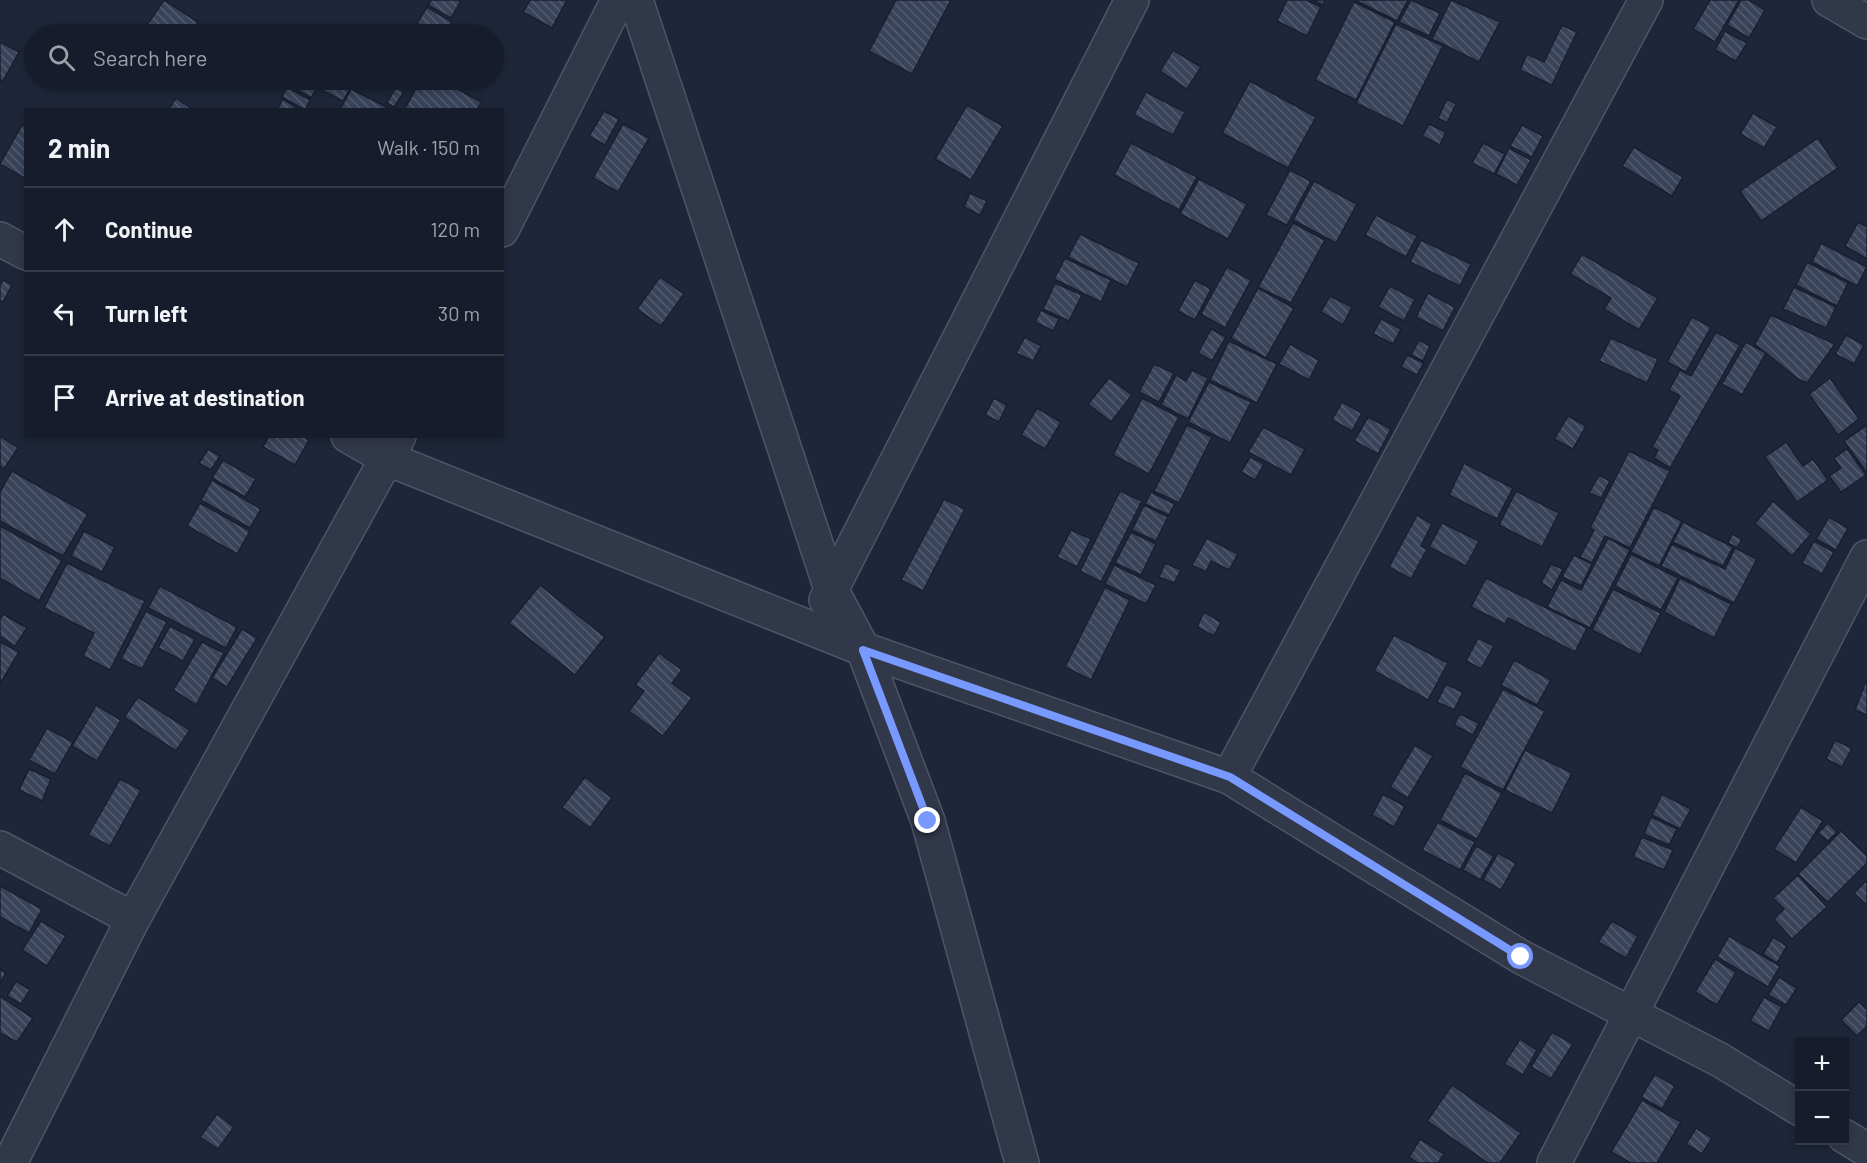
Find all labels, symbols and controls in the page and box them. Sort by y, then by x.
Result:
search box [24,24,504,90]
icon: search [45,41,78,74]
text: Search here [93,44,207,70]
text: 2 min [48,132,110,163]
text: Walk · 150 m [377,135,480,159]
icon: ahead [48,213,81,246]
text: Continue [105,216,193,242]
text: 120 m [430,217,480,241]
icon: left [48,297,81,330]
text: Turn left [105,300,188,326]
text: 30 m [438,301,480,325]
icon: arrive [48,381,81,414]
text: Arrive at destination [105,384,304,410]
route end [914,807,940,833]
route start [1507,943,1533,969]
map controls [1795,1037,1849,1145]
button: + [1795,1037,1849,1091]
button: − [1795,1091,1849,1145]

